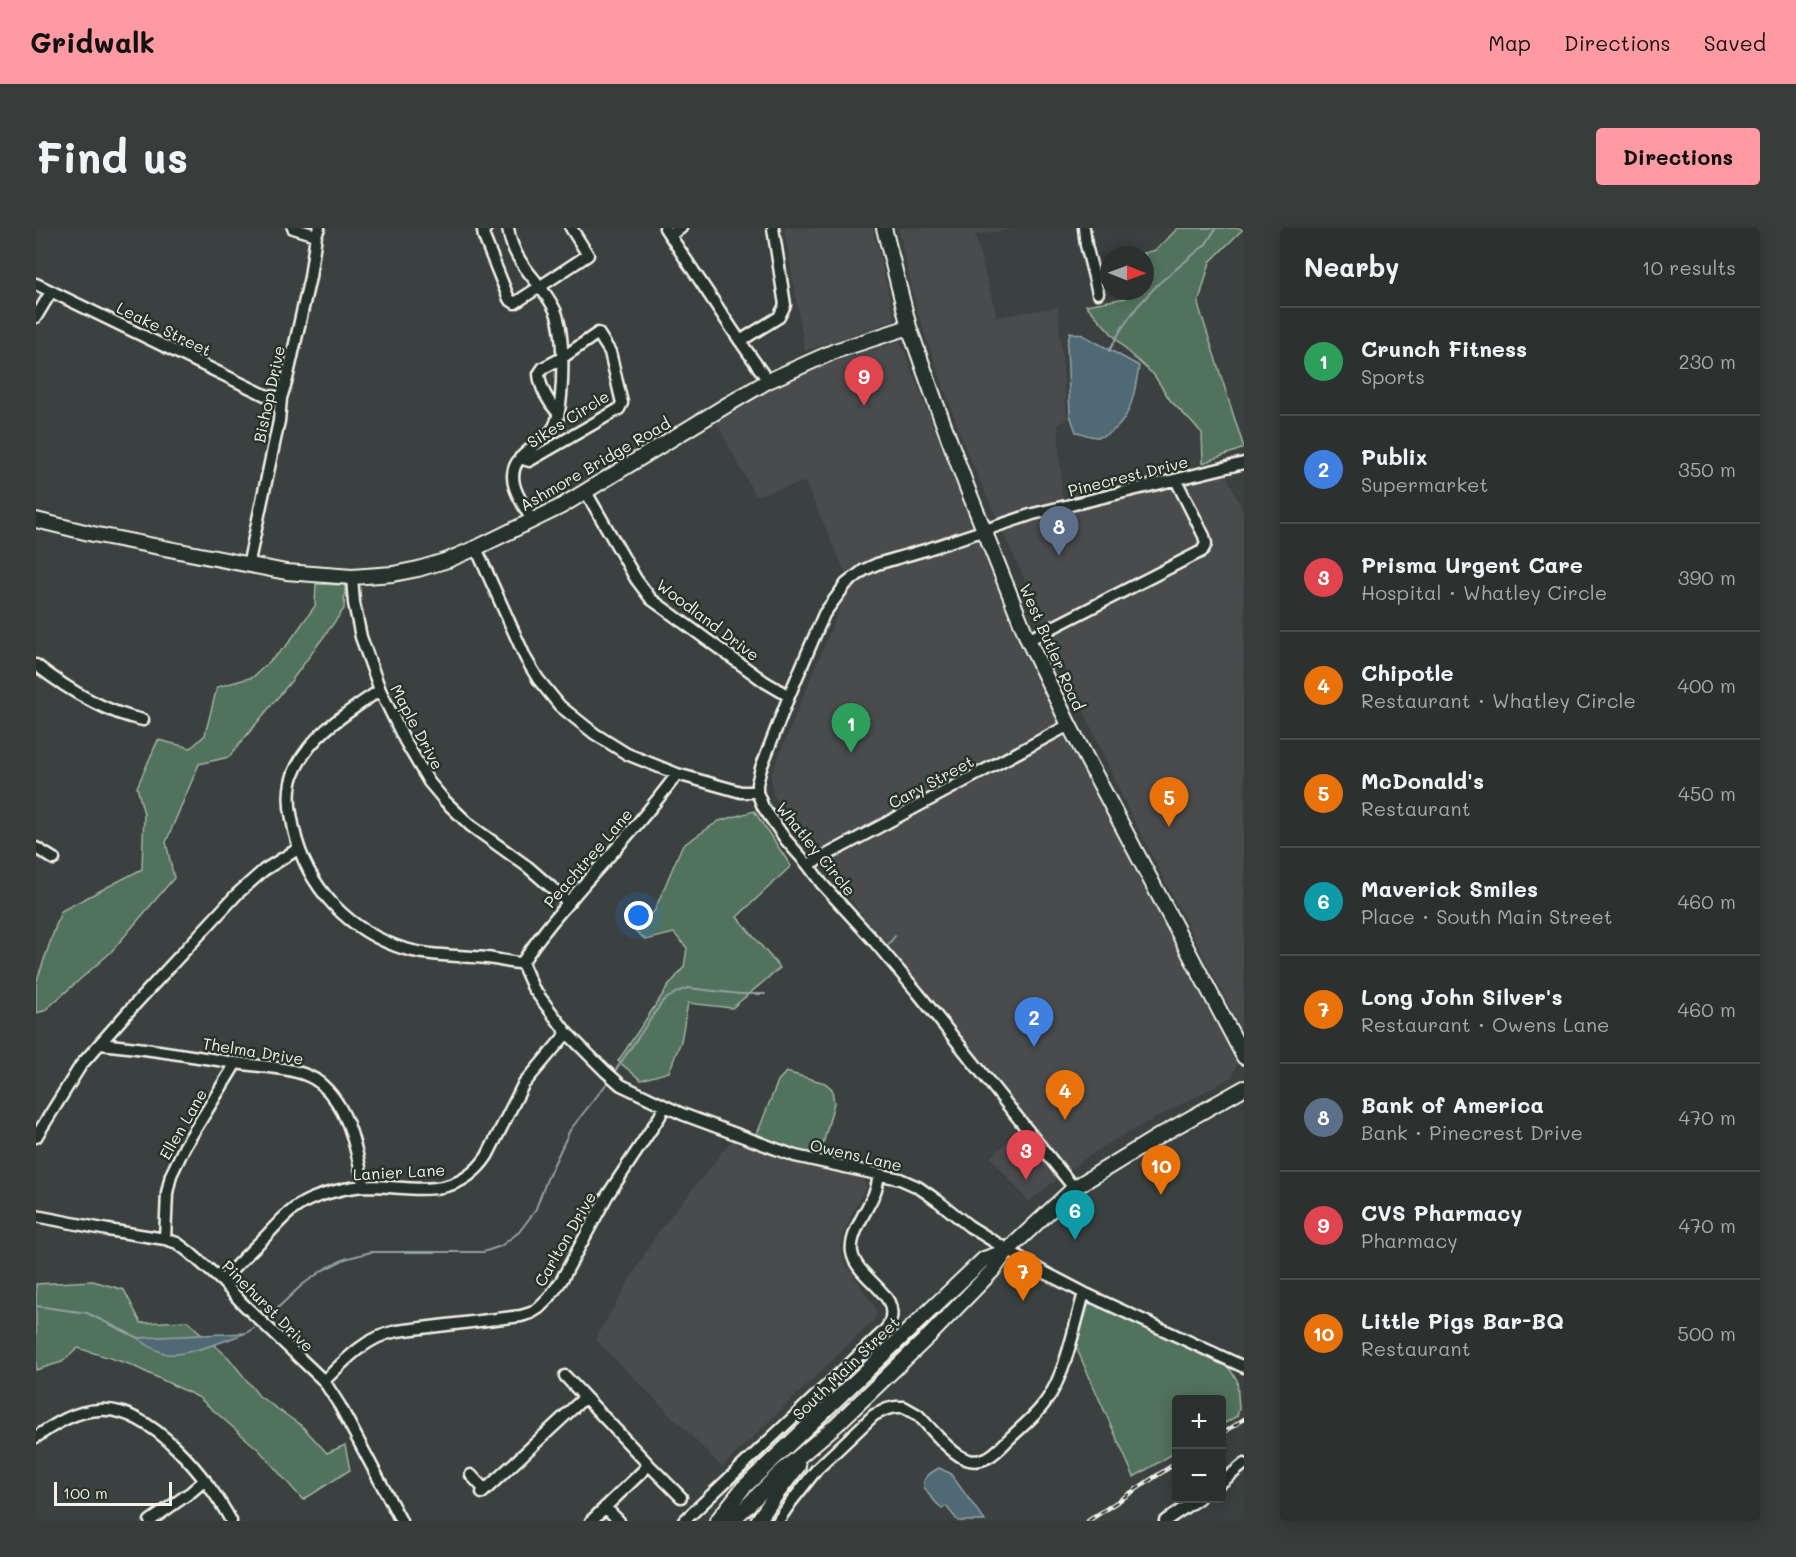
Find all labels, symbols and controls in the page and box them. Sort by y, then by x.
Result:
text: Gridwalk [30,24,155,60]
text: Map [1488,29,1531,56]
text: Directions [1564,29,1671,56]
text: Saved [1704,29,1766,56]
button: Directions [1596,128,1760,185]
text: Find us [36,129,188,184]
north arrow [1100,246,1154,300]
text: Nearby [1304,250,1399,284]
text: 10 results [1642,254,1736,280]
street label: Leake Street [113,297,215,361]
text: Crunch Fitness [1361,334,1527,363]
street label: Bishop Drive [248,344,289,444]
text: 1 [1319,348,1328,374]
text: 230 m [1678,348,1736,374]
pin: 9 [844,356,884,406]
text: Sports [1361,363,1425,389]
street label: Sikes Circle [523,385,613,452]
street label: Ashmore Bridge Road [516,412,674,515]
text: Publix [1361,442,1428,471]
street label: Pinecrest Drive [1066,450,1190,501]
text: 2 [1318,456,1329,482]
text: 350 m [1678,456,1736,482]
text: Supermarket [1361,471,1488,497]
pin: 8 [1040,506,1078,556]
text: Prisma Urgent Care [1361,550,1583,579]
text: 3 [1318,564,1330,590]
text: 390 m [1678,564,1736,590]
street label: Woodland Drive [653,574,764,665]
text: Hospital · Whatley Circle [1361,579,1607,605]
street label: West Butler Road [1015,580,1090,713]
text: Chipotle [1361,658,1454,687]
text: 4 [1317,672,1330,698]
text: 400 m [1677,672,1736,698]
street label: Maple Drive [386,680,449,773]
text: Restaurant · Whatley Circle [1361,687,1636,713]
pin: 1 [832,704,870,753]
street label: Cary Street [884,750,977,813]
text: McDonald's [1361,766,1484,795]
pin: 5 [1150,778,1188,827]
text: 5 [1318,780,1329,806]
text: 450 m [1678,780,1736,806]
text: Restaurant [1361,795,1471,821]
street label: Whatley Circle [772,797,861,900]
street label: Peachtree Lane [539,804,637,912]
text: Maverick Smiles [1361,874,1538,903]
text: 6 [1317,888,1330,914]
text: 460 m [1678,888,1736,914]
your location [624,901,653,930]
text: Place · South Main Street [1361,903,1613,929]
text: Long John Silver's [1361,982,1563,1011]
text: 7 [1318,996,1329,1022]
text: 460 m [1678,996,1736,1022]
pin: 2 [1014,998,1054,1047]
text: Restaurant · Owens Lane [1361,1011,1609,1037]
street label: Thelma Drive [201,1032,305,1069]
pin: 4 [1046,1070,1084,1120]
street label: Ellen Lane [154,1085,211,1163]
text: Bank of America [1361,1090,1544,1119]
text: 8 [1317,1104,1330,1130]
text: 470 m [1678,1104,1736,1130]
text: Bank · Pinecrest Drive [1361,1119,1583,1145]
pin: 3 [1006,1130,1046,1180]
street label: Owens Lane [808,1134,904,1175]
pin: 10 [1142,1146,1180,1195]
street label: Lanier Lane [352,1159,446,1184]
street label: Carlton Drive [529,1187,600,1290]
pin: 6 [1056,1190,1094,1240]
text: CVS Pharmacy [1361,1198,1522,1227]
text: 9 [1317,1212,1330,1238]
text: 470 m [1678,1212,1736,1238]
text: Pharmacy [1361,1227,1458,1253]
pin: 7 [1004,1252,1042,1301]
street label: Pinehurst Drive [218,1255,319,1356]
text: Little Pigs Bar-BQ [1361,1306,1564,1335]
street label: South Main Street [788,1311,904,1424]
text: 10 [1313,1320,1334,1346]
text: 500 m [1677,1320,1736,1346]
text: Restaurant [1361,1335,1471,1361]
map controls [1172,1395,1226,1503]
button: + [1172,1395,1226,1449]
button: − [1172,1449,1226,1503]
scale bar [54,1479,172,1506]
text: 100 m [63,1482,108,1503]

